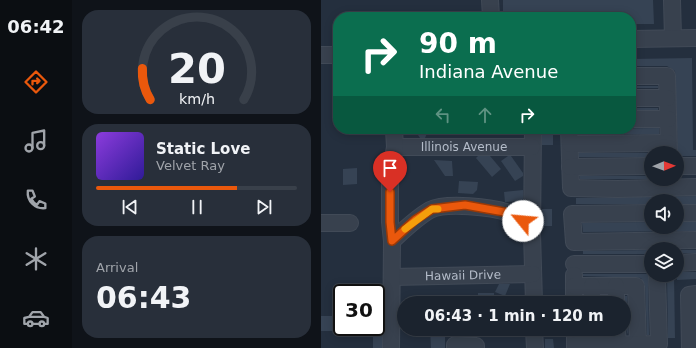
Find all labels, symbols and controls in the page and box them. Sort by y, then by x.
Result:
text: 06:42 [7,16,65,37]
text: 90 m [419,27,497,60]
icon: right [353,28,405,80]
text: 20 [168,44,225,93]
text: Indiana Avenue [419,61,558,82]
icon: directions [22,68,50,96]
text: km/h [178,91,215,107]
icon: left [432,104,454,126]
icon: ahead [474,104,496,126]
icon: right [516,104,538,126]
icon: music [22,127,50,155]
text: Static Love [156,140,250,158]
street label: Illinois Avenue [421,140,507,154]
north arrow [644,146,684,186]
map controls [644,146,684,282]
pin [373,151,407,192]
icon: arrive [379,157,401,179]
text: Velvet Ray [156,158,225,173]
icon: phone [22,186,50,214]
button: sound [644,194,684,234]
icon: previous [119,196,141,218]
icon: pause [186,196,208,218]
icon: next [253,196,275,218]
position arrow [502,200,544,242]
button: layers [644,242,684,282]
icon: climate [22,245,50,273]
text: Arrival [96,260,138,275]
street label: Hawaii Drive [425,268,501,283]
text: 06:43 [96,280,192,315]
speed limit sign: 30 [333,284,385,336]
icon: car [22,304,50,332]
text: 06:43 · 1 min · 120 m [424,307,604,325]

